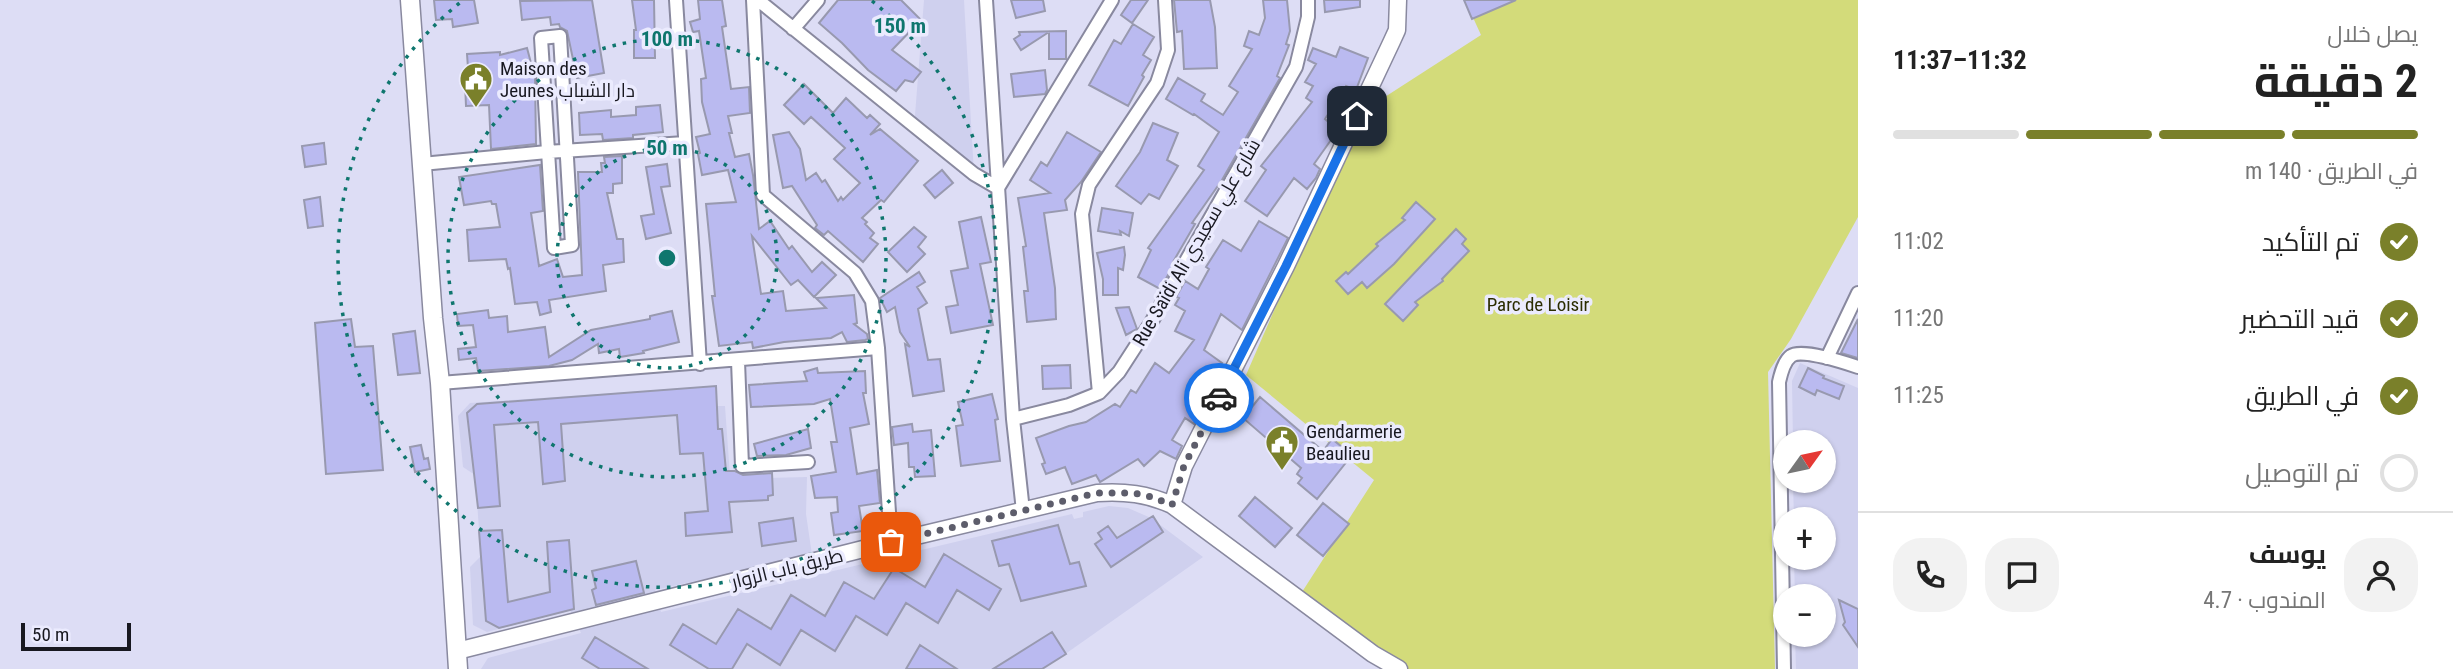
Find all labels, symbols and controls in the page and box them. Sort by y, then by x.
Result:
text: 150 m [874,14,926,38]
text: يصل خلال [2327,21,2418,48]
text: 100 m [641,27,693,51]
text: 11:32–11:37 [1893,45,2027,75]
text: 2 دقيقة [2254,54,2418,108]
place label: Maison des Jeunes دار الشباب [500,57,635,102]
public building icon: Maison des Jeunes دار الشباب [457,60,495,109]
pin [1327,86,1387,146]
icon: home [1338,97,1376,135]
street label: Rue Saïdi Ali شارع علي سعيدي [1128,135,1268,351]
text: 50 m [646,136,688,160]
text: في الطريق · 140 m [2245,158,2418,185]
icon: check [2380,223,2418,261]
text: تم التأكيد [2262,227,2359,257]
text: 11:02 [1893,228,1944,255]
centre of rings [655,246,679,270]
park label: Parc de Loisir [1487,293,1590,316]
icon: check [2380,300,2418,338]
text: قيد التحضير [2241,304,2359,334]
text: 11:20 [1893,305,1944,332]
courier [1184,363,1254,433]
icon: check [2380,377,2418,415]
icon: car [1200,379,1238,417]
text: في الطريق [2246,381,2359,411]
text: 11:25 [1893,382,1944,409]
place label: Gendarmerie Beaulieu [1306,420,1402,465]
public building icon: Gendarmerie Beaulieu [1263,423,1301,472]
north arrow [1773,430,1836,494]
map controls [1773,430,1836,647]
text: تم التوصيل [2245,458,2359,488]
button: + [1773,507,1836,570]
pin [861,512,921,572]
icon: bag [872,523,910,561]
button: phone [1893,538,1967,612]
button: chat [1985,538,2059,612]
button: person [2344,538,2418,612]
text: يوسف [2249,539,2326,569]
street label: طريق باب الزوار [728,543,846,595]
button: − [1773,584,1836,647]
text: المندوب · 4.7 [2203,587,2326,614]
scale bar [21,620,131,652]
text: 50 m [32,623,69,646]

